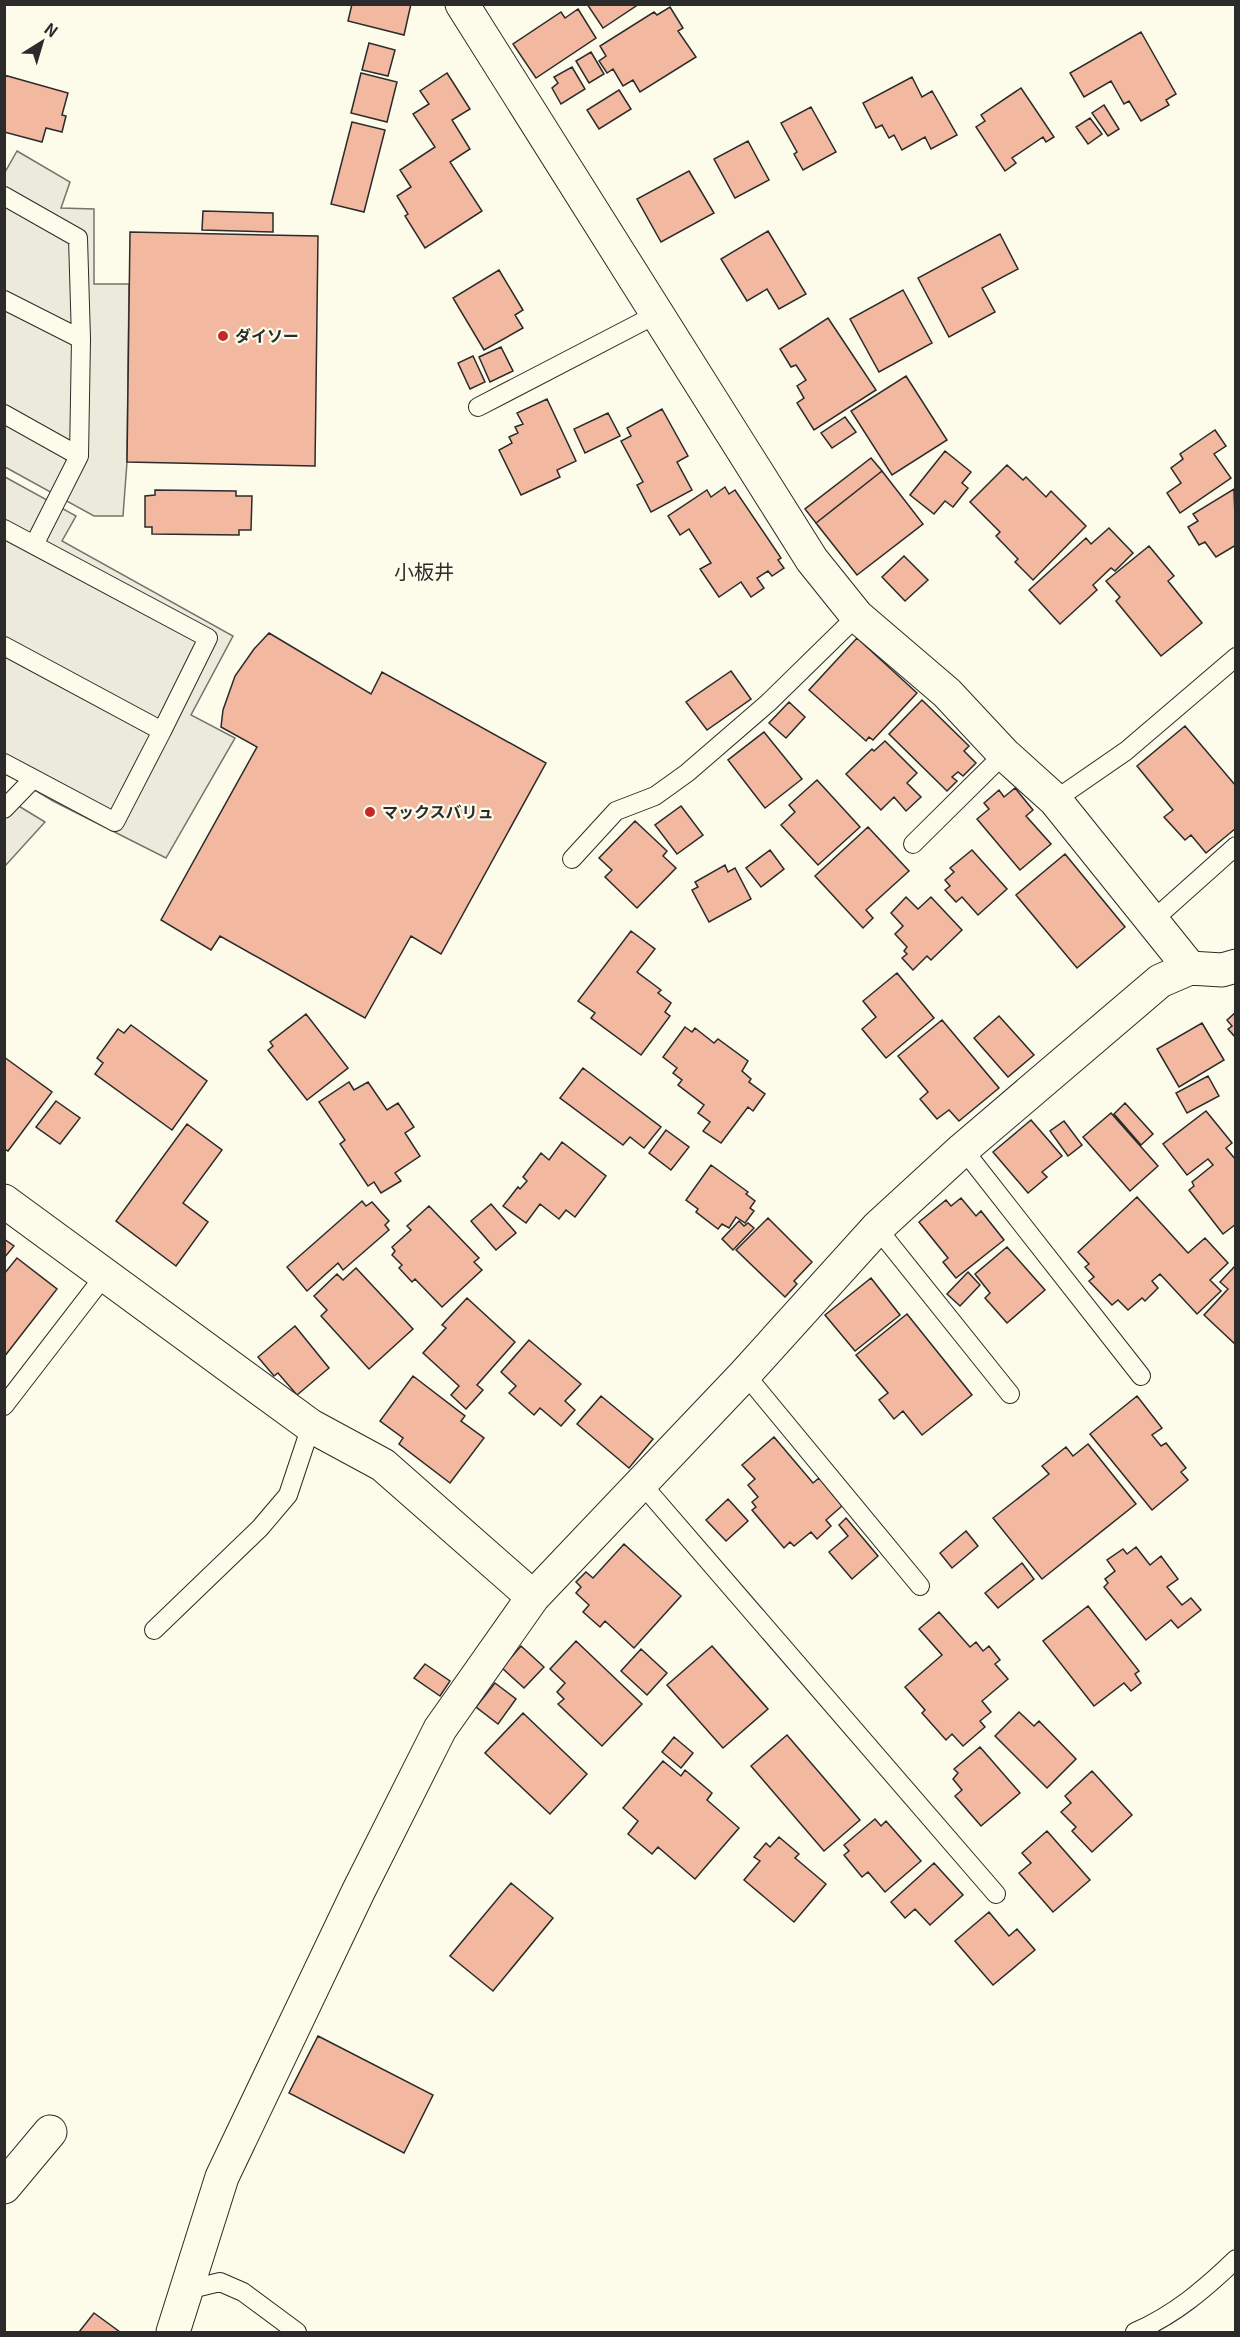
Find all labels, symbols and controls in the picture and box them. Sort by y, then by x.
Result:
north arrow [12,12,72,72]
text: N [40,16,64,42]
place label: ダイソー [235,323,299,347]
marker: ダイソー [216,329,230,343]
district label: 小板井 [394,556,454,585]
place label: マックスバリュ [382,799,494,823]
marker: マックスバリュ [363,805,377,819]

